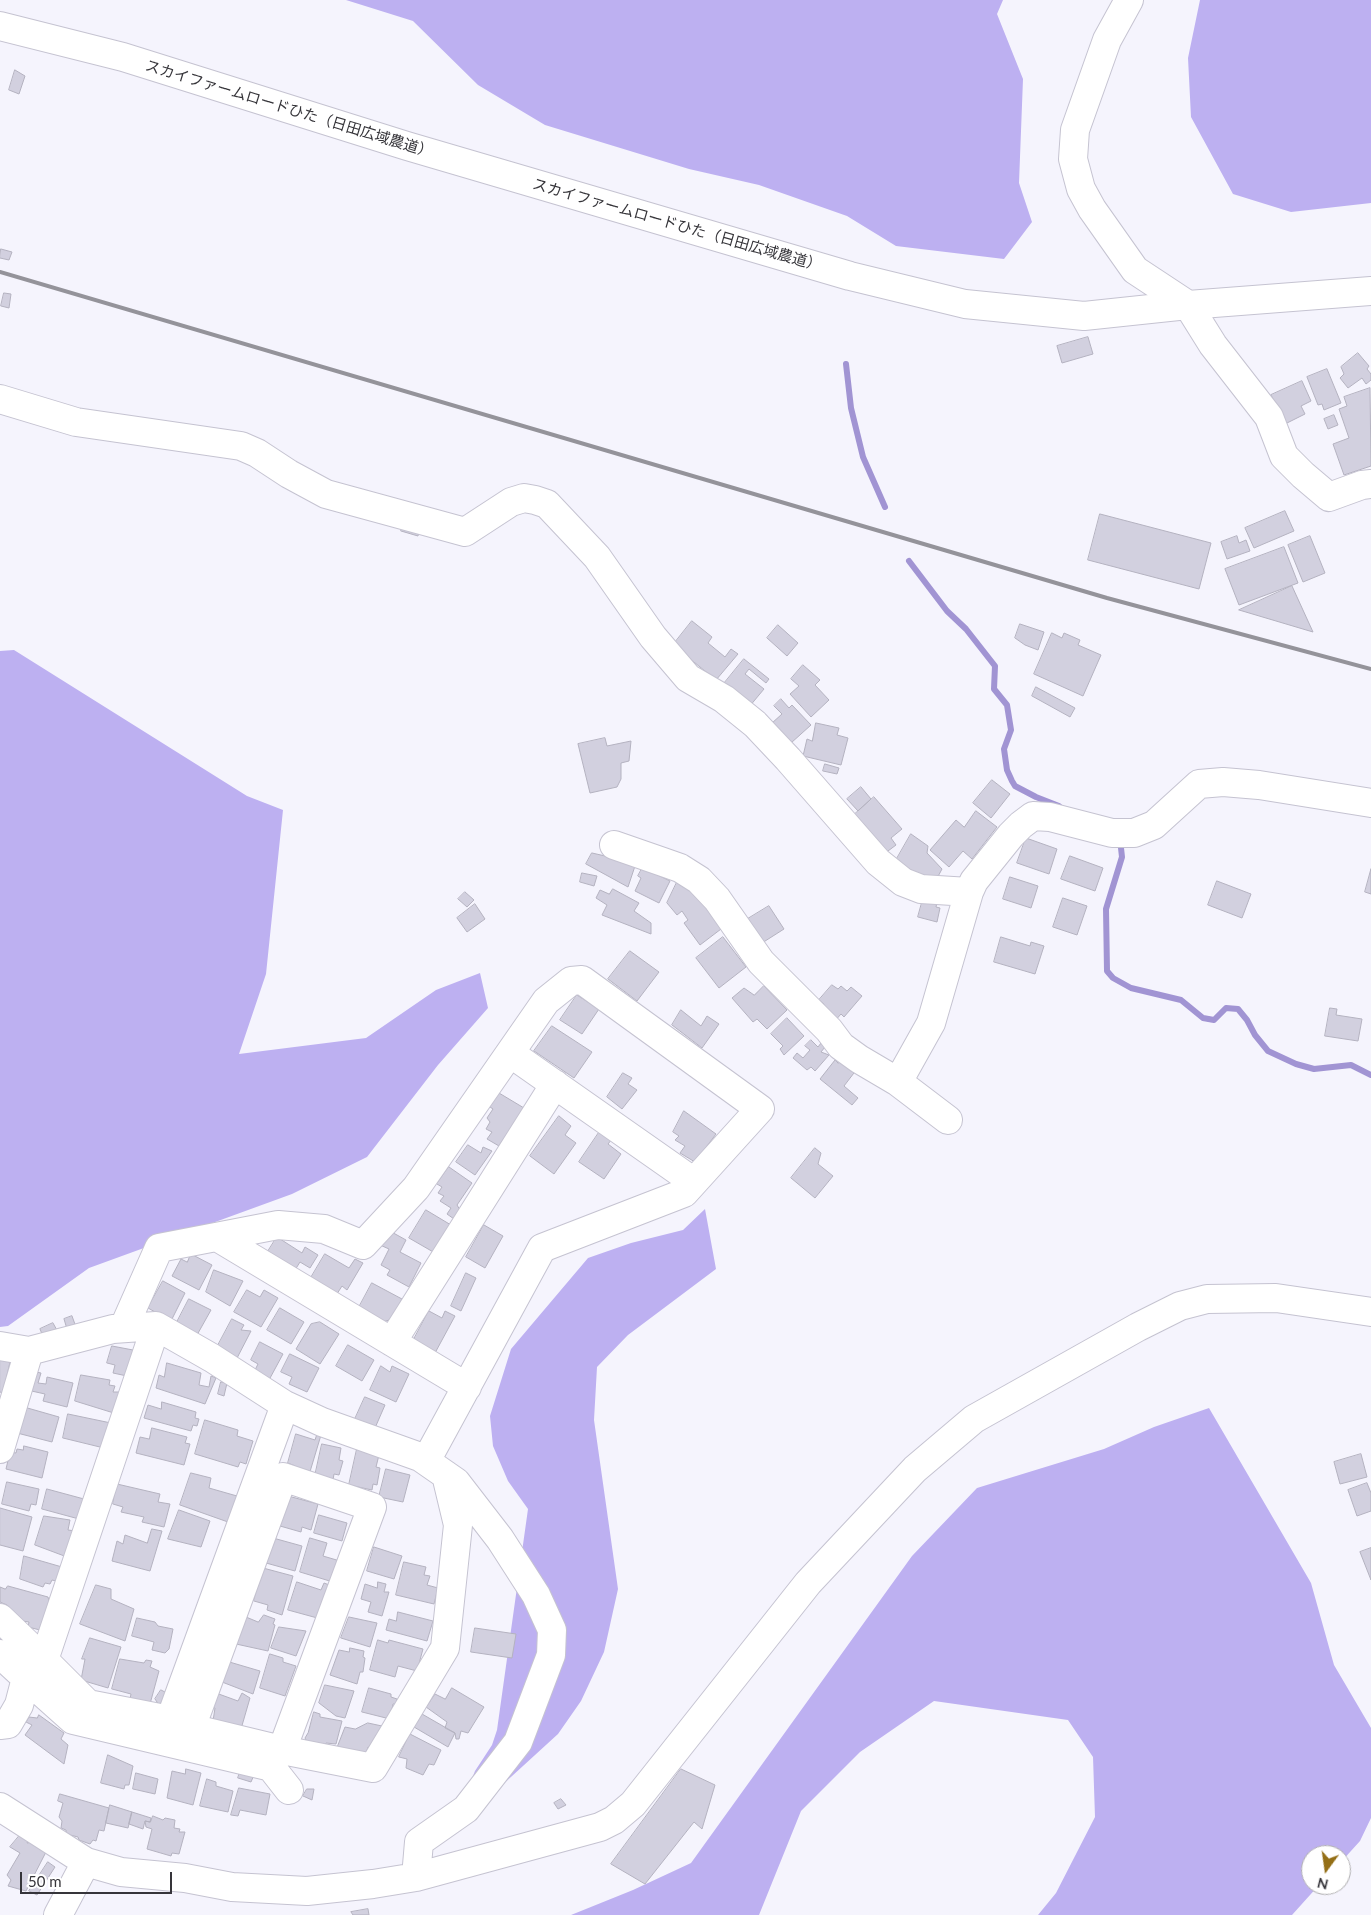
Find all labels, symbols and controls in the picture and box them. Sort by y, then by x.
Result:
street label: スカイファームロードひた（日田広域農道） [143,57,435,161]
street label: スカイファームロードひた（日田広域農道） [530,175,824,275]
north arrow [1301,1845,1351,1895]
scale bar [22,1862,175,1894]
text: 50 m [28,1872,62,1890]
text: N [1315,1875,1330,1894]

